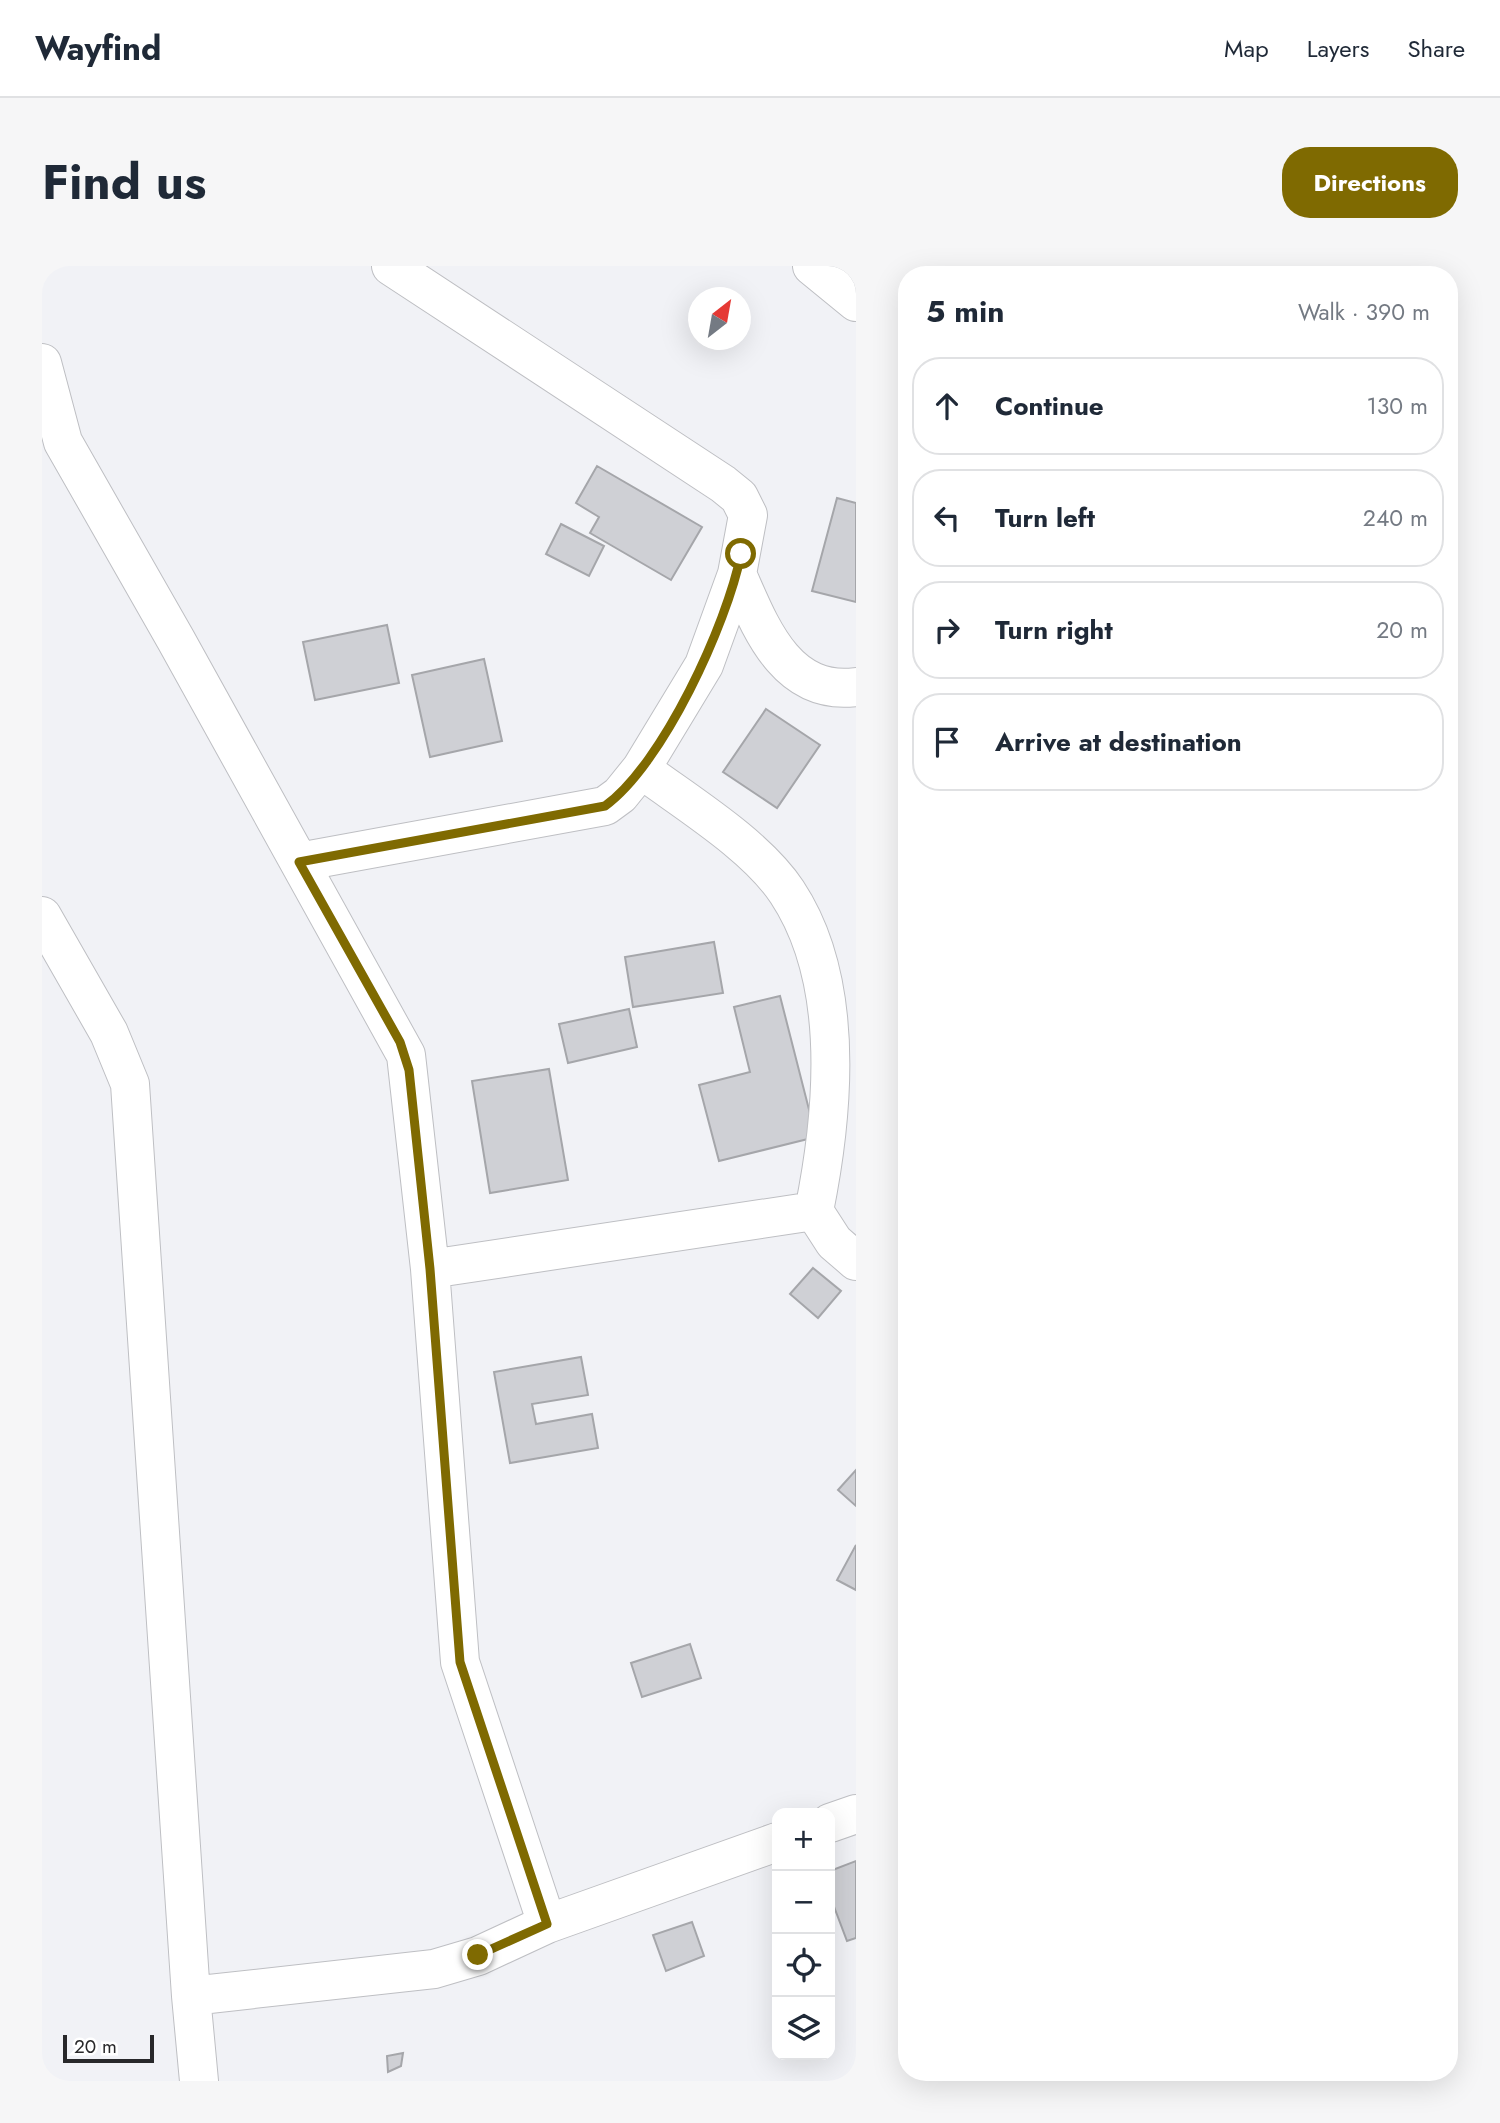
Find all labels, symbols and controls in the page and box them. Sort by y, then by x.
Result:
text: Wayfind [35,25,161,72]
text: Map [1224,31,1269,66]
text: Layers [1307,31,1369,66]
text: Share [1407,31,1465,66]
text: Find us [42,147,206,217]
button: Directions [1282,147,1458,218]
north arrow [688,287,751,350]
text: 5 min [926,290,1004,333]
text: Walk · 390 m [1298,295,1430,329]
icon: ahead [928,387,966,425]
text: Continue [995,387,1104,425]
text: 130 m [1366,389,1428,423]
icon: left [928,499,966,537]
text: Turn left [995,499,1095,537]
text: 240 m [1363,501,1428,535]
route start [725,538,756,569]
icon: right [928,611,966,649]
text: Turn right [995,611,1113,649]
text: 20 m [1376,613,1428,647]
icon: arrive [928,723,966,761]
text: Arrive at destination [995,723,1242,761]
map controls [772,1808,835,2060]
button: + [772,1808,835,1871]
button: − [772,1871,835,1934]
button: locate [772,1934,835,1997]
route end [462,1939,493,1970]
button: layers [772,1997,835,2060]
scale bar [63,2032,154,2064]
text: 20 m [74,2033,117,2060]

